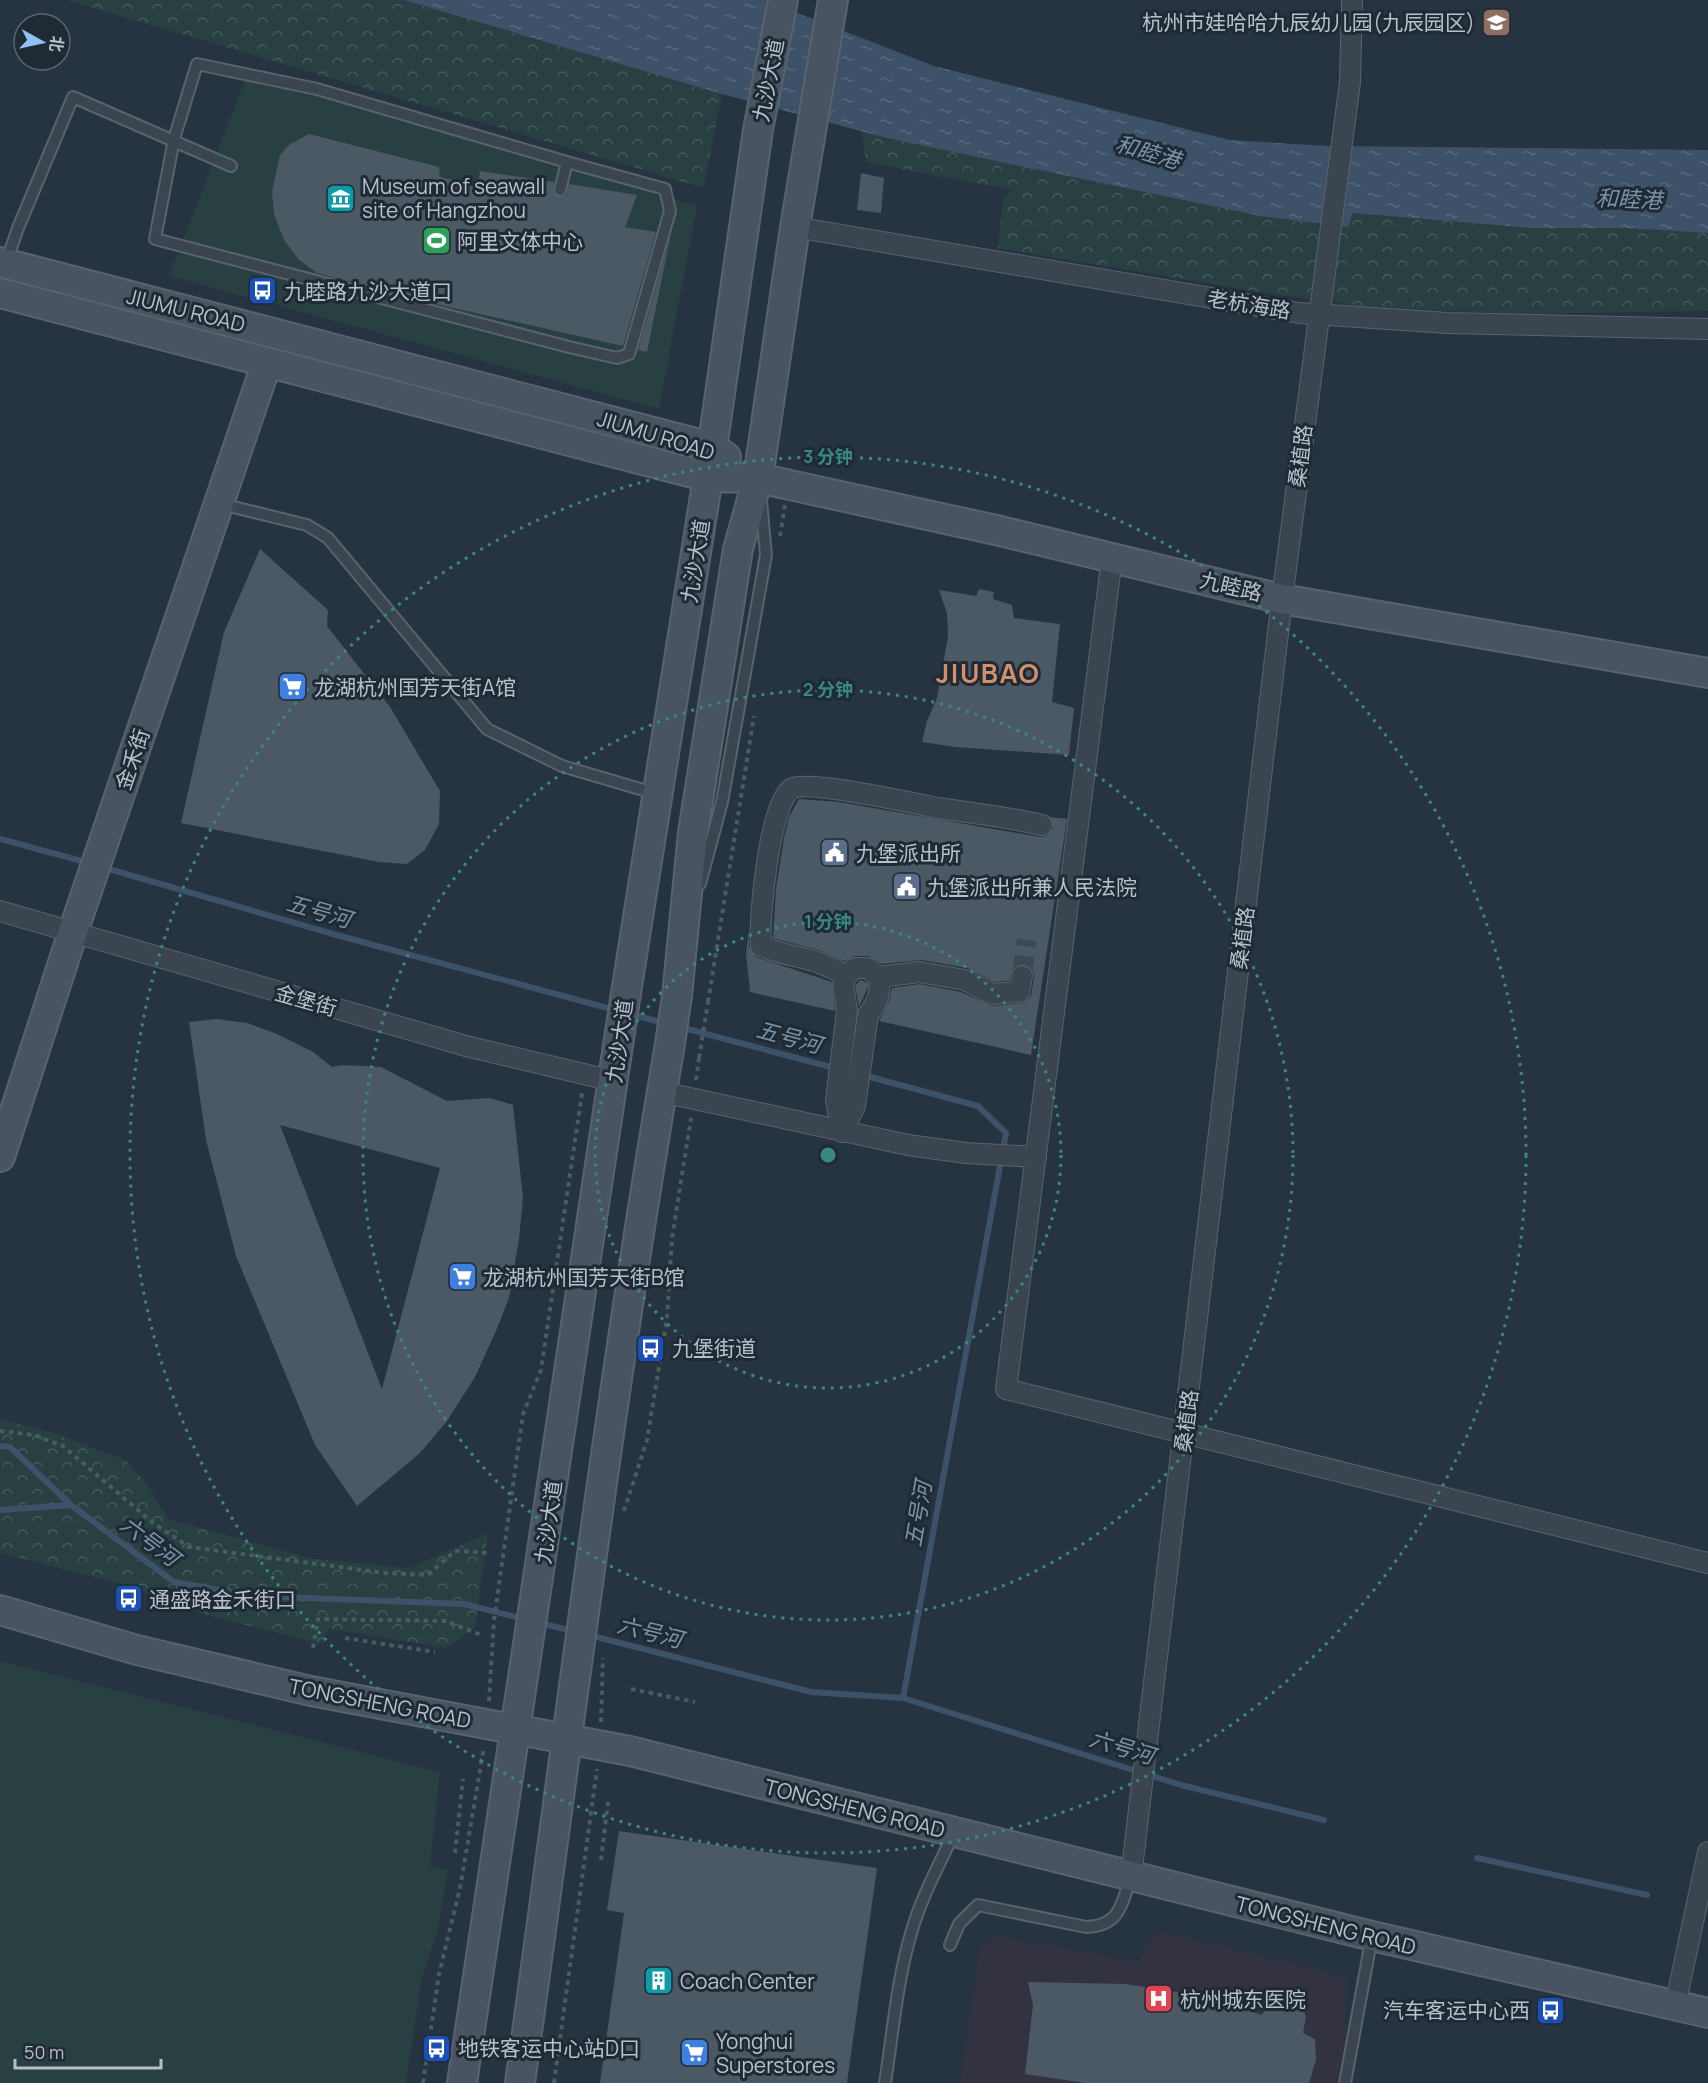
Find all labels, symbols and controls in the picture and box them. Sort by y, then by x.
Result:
school or university icon: 杭州市娃哈哈九辰幼儿园(九辰园区) [1480,6,1512,38]
place label: 杭州市娃哈哈九辰幼儿园(九辰园区) [1142,8,1475,36]
north arrow [12,12,72,72]
text: 北 [45,35,69,54]
street label: 九沙大道 [746,36,790,124]
water label: 和睦港 [1112,128,1187,176]
place label: Museum of seawall site of Hangzhou [362,172,545,224]
museum icon: Museum of seawall site of Hangzhou [325,182,357,214]
water label: 和睦港 [1595,183,1665,215]
sports icon: 阿里文体中心 [420,225,452,257]
place label: 阿里文体中心 [457,227,583,255]
bus stop icon: 九睦路九沙大道口 [247,275,279,307]
place label: 九睦路九沙大道口 [284,277,452,305]
street label: JIUMU ROAD [124,282,248,338]
street label: 老杭海路 [1205,284,1293,324]
street label: JIUMU ROAD [594,404,718,466]
street label: 桑植路 [1282,423,1318,489]
text: 3 分钟 [803,444,853,468]
street label: 九沙大道 [675,517,715,605]
street label: 九睦路 [1197,565,1265,607]
district label: JIUBAO [936,654,1040,691]
supermarket icon: 龙湖杭州国芳天街A馆 [277,671,309,703]
place label: 龙湖杭州国芳天街A馆 [314,673,516,701]
text: 2 分钟 [803,677,853,701]
street label: 金禾街 [109,725,155,793]
public building icon: 九堡派出所 [819,837,851,869]
place label: 九堡派出所 [856,839,961,867]
public building icon: 九堡派出所兼人民法院 [890,871,922,903]
place label: 九堡派出所兼人民法院 [927,873,1137,901]
water label: 五号河 [283,887,359,936]
street label: 桑植路 [1224,905,1260,971]
text: 1 分钟 [804,909,852,933]
street label: 金堡街 [272,978,340,1022]
street label: 九沙大道 [599,997,639,1085]
water label: 五号河 [753,1014,829,1061]
centre of rings [818,1145,838,1165]
supermarket icon: 龙湖杭州国芳天街B馆 [446,1261,478,1293]
place label: 龙湖杭州国芳天街B馆 [483,1263,685,1291]
bus stop icon: 九堡街道 [635,1332,667,1364]
place label: 九堡街道 [672,1334,756,1362]
street label: 桑植路 [1168,1388,1204,1454]
water label: 五号河 [897,1475,939,1549]
street label: 九沙大道 [528,1478,568,1566]
water label: 六号河 [115,1509,189,1575]
bus stop icon: 通盛路金禾街口 [112,1583,144,1615]
place label: 通盛路金禾街口 [149,1585,296,1613]
water label: 六号河 [614,1609,690,1656]
street label: TONGSHENG ROAD [287,1672,473,1734]
water label: 六号河 [1086,1723,1162,1772]
street label: TONGSHENG ROAD [762,1772,948,1844]
street label: TONGSHENG ROAD [1233,1889,1419,1961]
building icon: Coach Center [643,1965,675,1997]
place label: Coach Center [680,1967,815,1995]
hospital icon: 杭州城东医院 [1143,1983,1175,2015]
place label: 杭州城东医院 [1180,1985,1306,2013]
bus stop icon: 汽车客运中心西 [1535,1994,1567,2026]
place label: 汽车客运中心西 [1383,1996,1530,2024]
place label: Yonghui Superstores [716,2027,835,2079]
scale bar [15,2032,160,2070]
bus stop icon: 地铁客运中心站D口 [421,2032,453,2064]
place label: 地铁客运中心站D口 [458,2034,640,2062]
supermarket icon: Yonghui Superstores [679,2037,711,2069]
text: 50 m [24,2040,64,2064]

